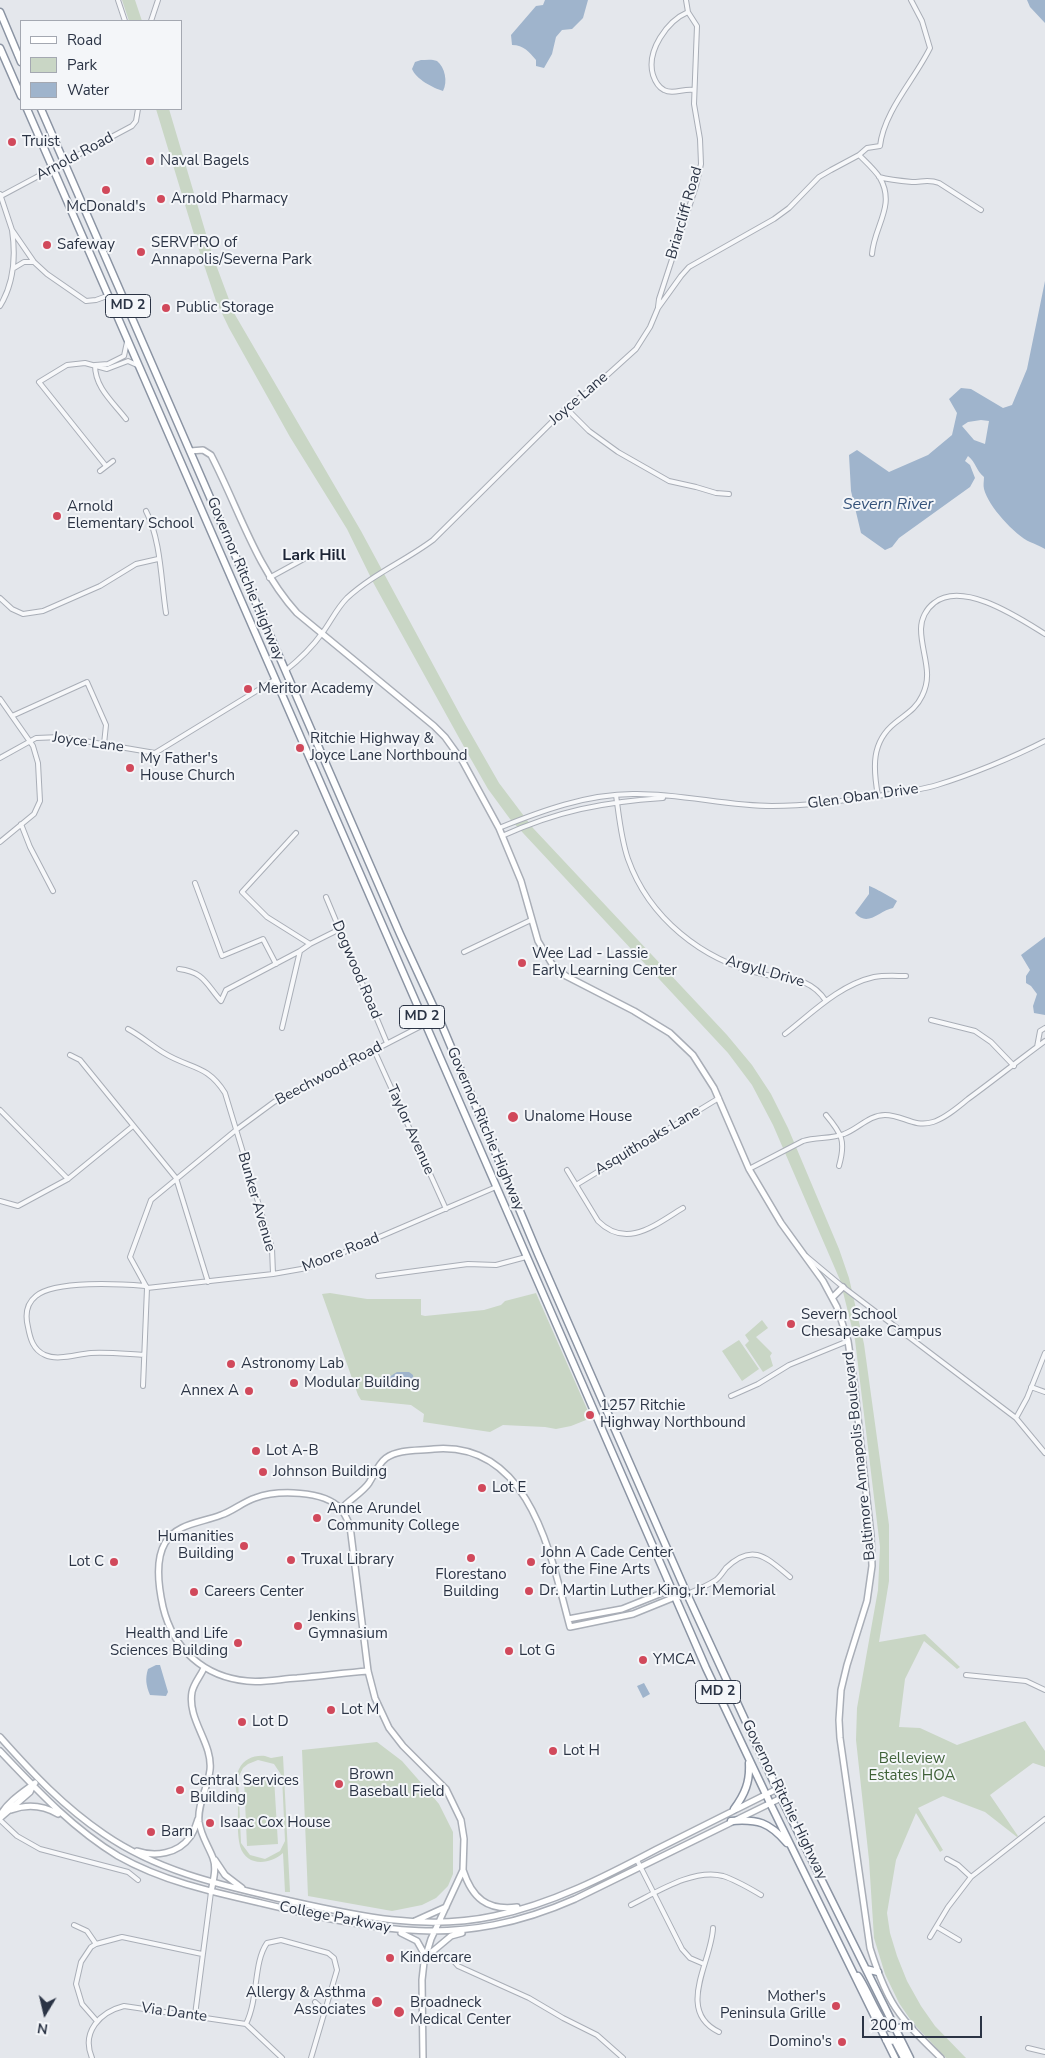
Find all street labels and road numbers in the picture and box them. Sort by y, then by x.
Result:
street label: Arnold Road [33,129,117,185]
street label: Briarcliff Road [663,165,707,261]
road number: MD 2 [106,294,150,318]
street label: Joyce Lane [546,369,612,429]
street label: Governor Ritchie Highway [202,495,288,663]
street label: Joyce Lane [51,729,125,757]
street label: Glen Oban Drive [806,780,920,814]
street label: Dogwood Road [327,918,385,1022]
street label: Argyll Drive [724,952,806,992]
road number: MD 2 [400,1006,444,1028]
street label: Beechwood Road [273,1038,385,1110]
street label: Governor Ritchie Highway [442,1045,528,1213]
street label: Taylor Avenue [382,1082,438,1178]
street label: Asquithoaks Lane [592,1102,704,1180]
street label: Bunker Avenue [233,1150,279,1254]
street label: Moore Road [300,1229,382,1277]
street label: Baltimore Annapolis Boulevard [840,1351,880,1561]
road number: MD 2 [696,1680,740,1704]
street label: Governor Ritchie Highway [737,1717,831,1883]
street label: College Parkway [278,1898,392,1938]
street label: Via Dante [140,1999,208,2027]

